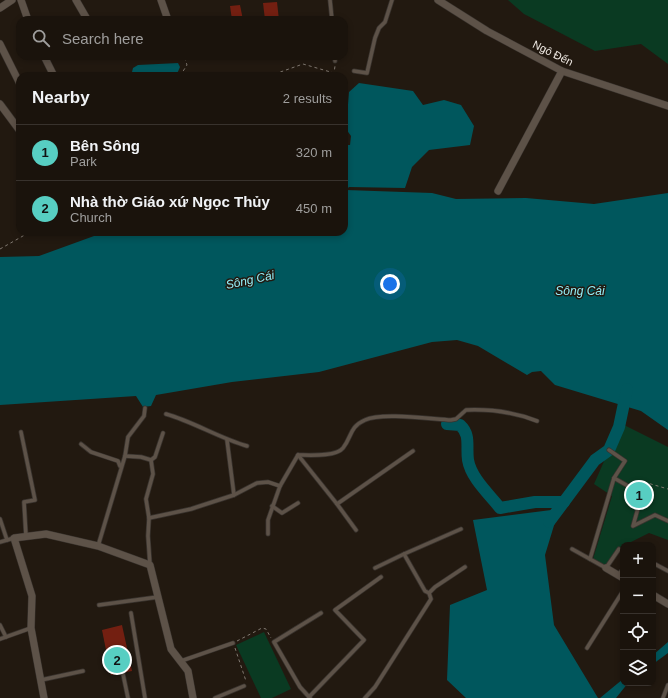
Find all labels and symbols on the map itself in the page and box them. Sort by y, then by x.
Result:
street label: Ngô Đến [531,38,575,68]
water label: Sông Cái [224,268,276,292]
your location [380,274,400,294]
water label: Sông Cái [555,284,605,298]
pin: 1 [626,480,652,510]
pin: 2 [104,645,130,675]

